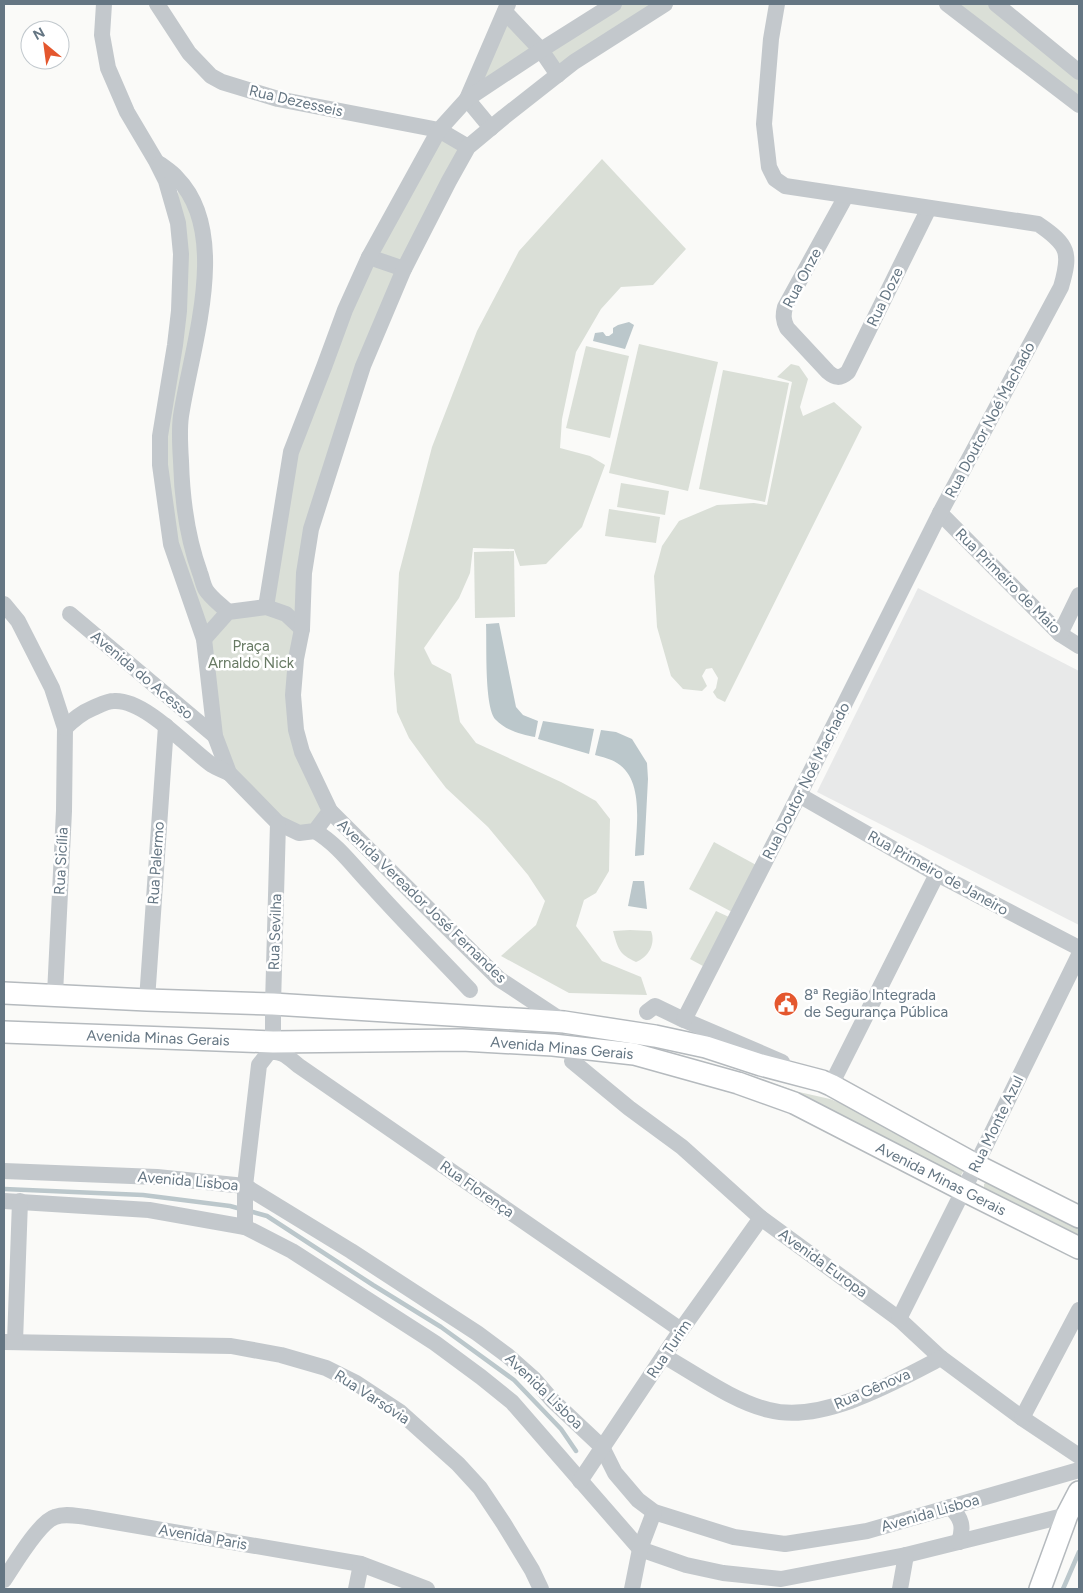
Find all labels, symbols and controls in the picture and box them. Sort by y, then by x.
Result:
north arrow [20,20,70,70]
text: N [30,24,48,44]
street label: Rua Dezesseis [247,81,345,121]
street label: Rua Onze [779,245,825,311]
street label: Rua Doze [863,264,907,330]
street label: Rua Doutor Noé Machado [941,339,1039,501]
street label: Rua Primeiro de Maio [952,525,1065,638]
street label: Avenida do Acesso [87,627,197,723]
park label: Praça Arnaldo Nick [208,637,295,672]
street label: Rua Doutor Noé Machado [759,699,854,863]
street label: Avenida Vereador José Fernandes [334,815,510,987]
street label: Rua Palermo [144,821,168,905]
street label: Rua Sicília [50,827,72,895]
street label: Rua Primeiro de Janeiro [865,827,1012,919]
street label: Rua Sevilha [265,893,285,971]
place label: 8ª Região Integrada de Segurança Pública [804,986,948,1021]
public building icon: 8ª Região Integrada de Segurança Pública [773,991,799,1017]
street label: Avenida Minas Gerais [86,1027,230,1049]
street label: Avenida Minas Gerais [490,1033,634,1063]
street label: Rua Monte Azul [965,1073,1027,1175]
street label: Avenida Minas Gerais [873,1138,1009,1220]
street label: Rua Florença [436,1157,518,1221]
street label: Avenida Lisboa [137,1168,239,1194]
street label: Avenida Europa [775,1225,871,1301]
street label: Rua Turim [643,1316,695,1382]
street label: Avenida Lisboa [501,1349,587,1433]
street label: Rua Gênova [831,1365,913,1413]
street label: Rua Varsóvia [331,1366,413,1428]
street label: Avenida Lisboa [879,1490,981,1536]
street label: Avenida Paris [157,1520,249,1554]

